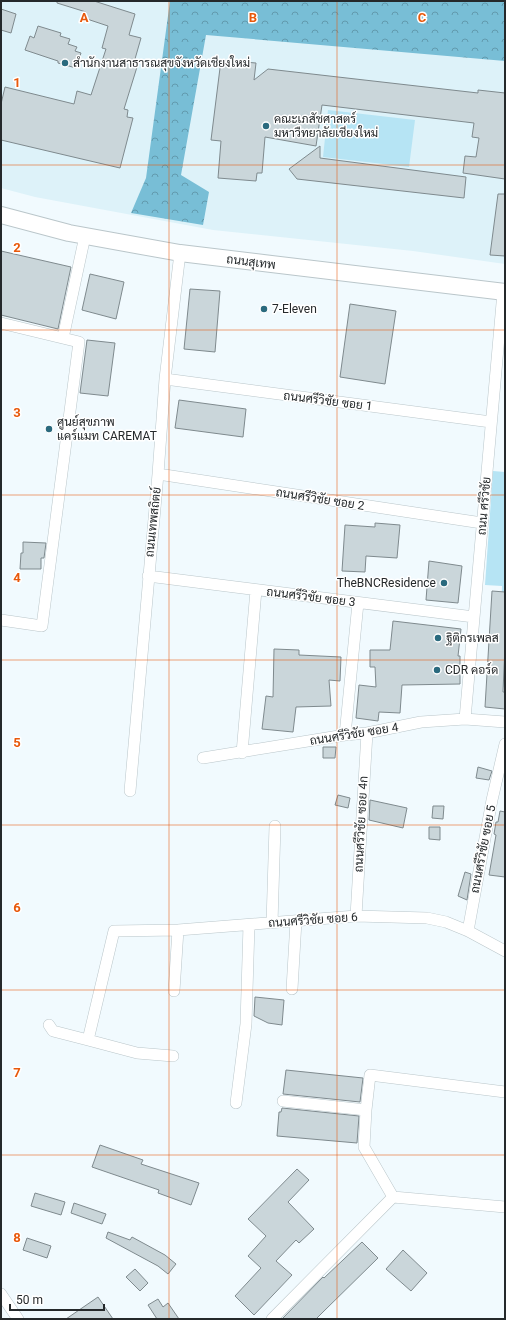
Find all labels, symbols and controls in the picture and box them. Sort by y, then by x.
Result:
text: A [80,10,89,25]
text: B [249,10,257,25]
text: C [418,10,427,25]
place label: สำนักงานสาธารณสุขจังหวัดเชียงใหม่ [73,55,250,72]
marker: สำนักงานสาธารณสุขจังหวัดเชียงใหม่ [60,58,70,68]
text: 1 [13,75,21,90]
place label: คณะเภสัชศาสตร์ มหาวืทยาลัยเชียงใหม่ [274,111,378,140]
marker: คณะเภสัชศาสตร์ มหาวืทยาลัยเชียงใหม่ [261,121,271,131]
text: 2 [13,240,21,255]
street label: ถนนสุเทพ [225,252,276,274]
place label: 7-Eleven [272,302,317,316]
marker: 7-Eleven [259,304,269,314]
street label: ถนนศรีวิชัย ซอย 1 [283,388,373,413]
text: 3 [13,405,21,420]
place label: ศูนย์สุขภาพ แคร์แมท CAREMAT [57,414,157,443]
marker: ศูนย์สุขภาพ แคร์แมท CAREMAT [44,424,54,434]
street label: ถนน ศรีวิชัย [473,476,494,536]
street label: ถนนศรีวิชัย ซอย 2 [275,484,366,513]
street label: ถนนเทพสถิตย์ [141,486,164,558]
text: 4 [13,570,21,585]
place label: TheBNCResidence [337,576,436,590]
marker: TheBNCResidence [439,578,449,588]
street label: ถนนศรีวิชัย ซอย 3 [266,584,356,609]
place label: ฐิติกรเพลส [445,631,499,646]
marker: ฐิติกรเพลส [433,633,443,643]
place label: CDR คอร์ด [445,662,498,677]
marker: CDR คอร์ด [432,665,442,675]
street label: ถนนศรีวิชัย ซอย 4 [309,719,400,748]
text: 5 [13,735,21,750]
street label: ถนนศรีวิชัย ซอย 4ก [350,775,371,873]
street label: ถนนศรีวิชัย ซอย 5 [467,803,498,894]
text: 6 [13,900,21,915]
street label: ถนนศรีวิชัย ซอย 6 [268,909,358,930]
text: 7 [13,1065,21,1080]
text: 8 [13,1230,21,1245]
scale bar [10,1286,104,1312]
text: 50 m [16,1293,43,1307]

